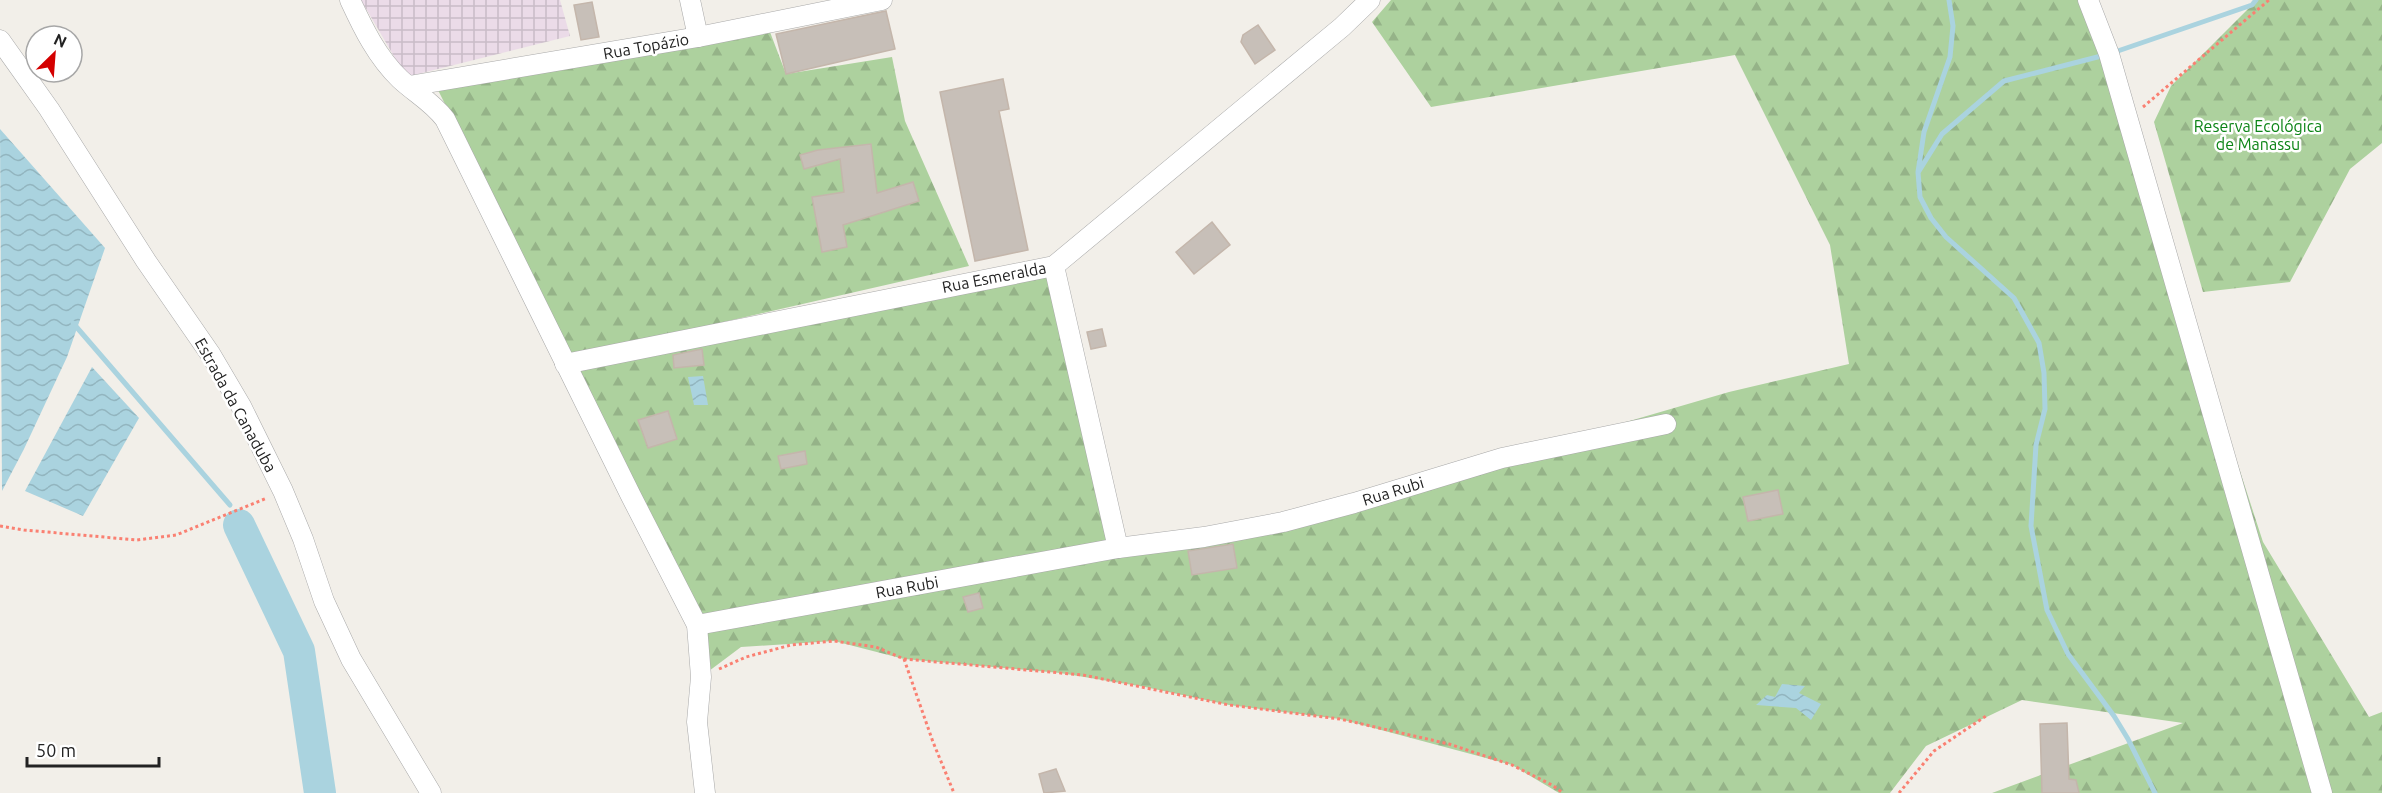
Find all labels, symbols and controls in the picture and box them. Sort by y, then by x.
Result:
north arrow [24,24,84,84]
text: N [51,30,70,51]
street label: Rua Topázio [602,30,690,62]
park label: Reserva Ecológica de Manassu [2194,117,2322,153]
street label: Rua Esmeralda [940,258,1048,296]
street label: Estrada da Canaduba [192,335,280,475]
street label: Rua Rubi [1360,473,1426,509]
street label: Rua Rubi [874,573,940,601]
scale bar [27,730,159,768]
text: 50 m [36,740,76,760]

